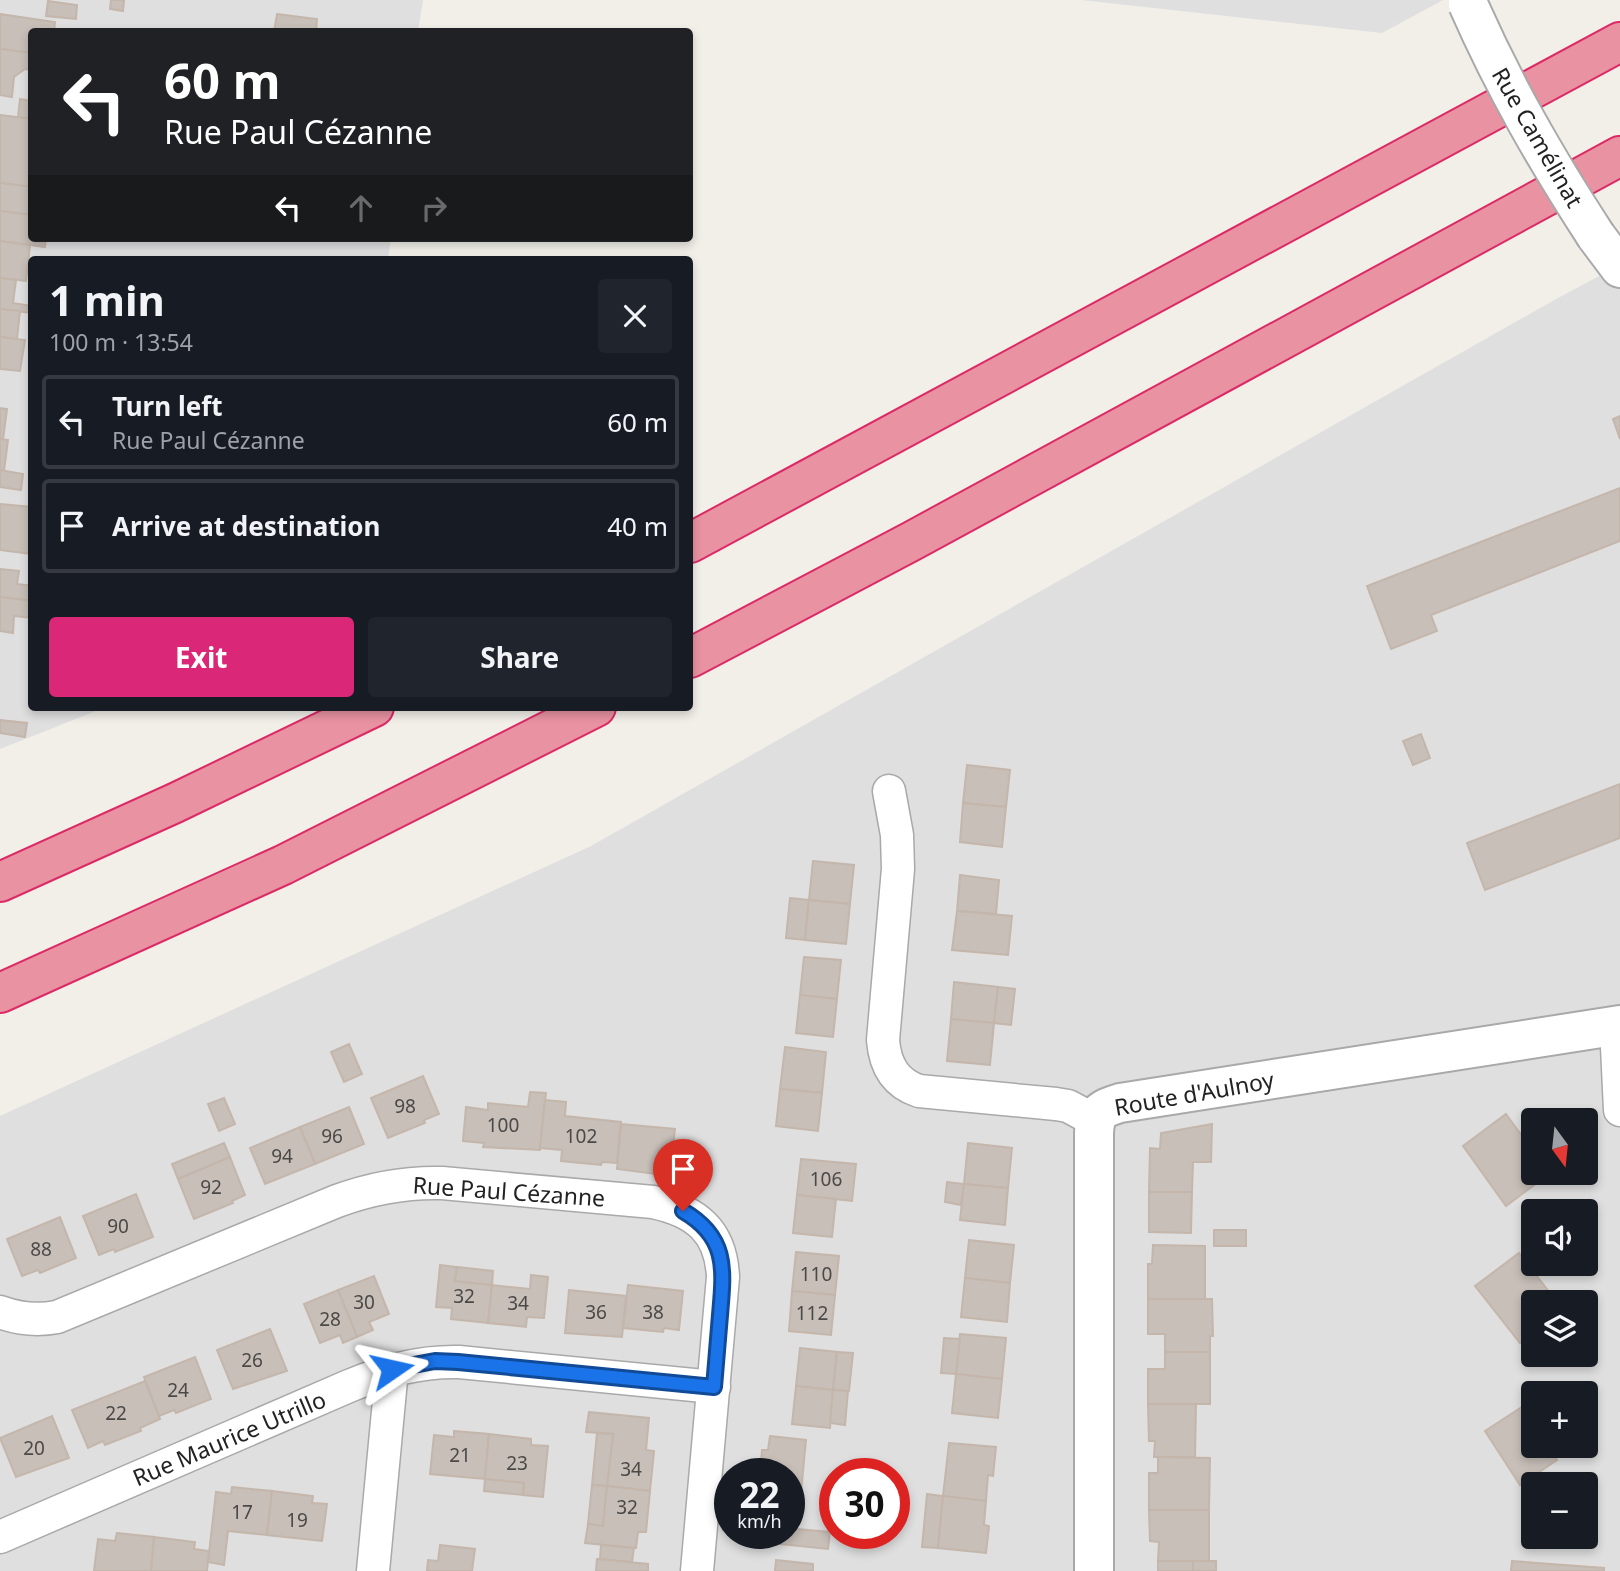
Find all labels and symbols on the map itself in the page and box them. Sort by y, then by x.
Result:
street label: Rue Camélinat [1485,61,1591,213]
street label: Route d'Aulnoy [1112,1063,1277,1123]
house number: 98 [394,1093,416,1119]
north arrow [1521,1108,1598,1185]
house number: 100 [487,1112,519,1138]
house number: 96 [321,1123,343,1149]
house number: 102 [565,1123,597,1149]
pin [653,1139,713,1211]
house number: 94 [271,1143,293,1169]
house number: 106 [810,1166,842,1192]
street label: Rue Paul Cézanne [412,1168,606,1214]
house number: 92 [200,1174,222,1200]
house number: 90 [107,1213,129,1239]
house number: 88 [30,1236,52,1262]
house number: 110 [800,1261,832,1287]
house number: 32 [453,1283,475,1309]
house number: 30 [353,1289,375,1315]
house number: 34 [507,1290,529,1316]
house number: 36 [585,1299,607,1325]
house number: 38 [642,1299,664,1325]
house number: 112 [796,1300,828,1326]
house number: 28 [319,1306,341,1332]
position arrow [355,1332,429,1406]
house number: 26 [241,1347,263,1373]
house number: 24 [167,1377,189,1403]
street label: Rue Maurice Utrillo [127,1383,331,1493]
house number: 22 [105,1400,127,1426]
house number: 20 [23,1435,45,1461]
house number: 21 [449,1442,471,1468]
house number: 23 [506,1450,528,1476]
house number: 34 [620,1456,642,1482]
speed limit sign: 30 [819,1458,910,1549]
house number: 32 [616,1494,638,1520]
house number: 17 [231,1499,253,1525]
house number: 19 [286,1507,308,1533]

